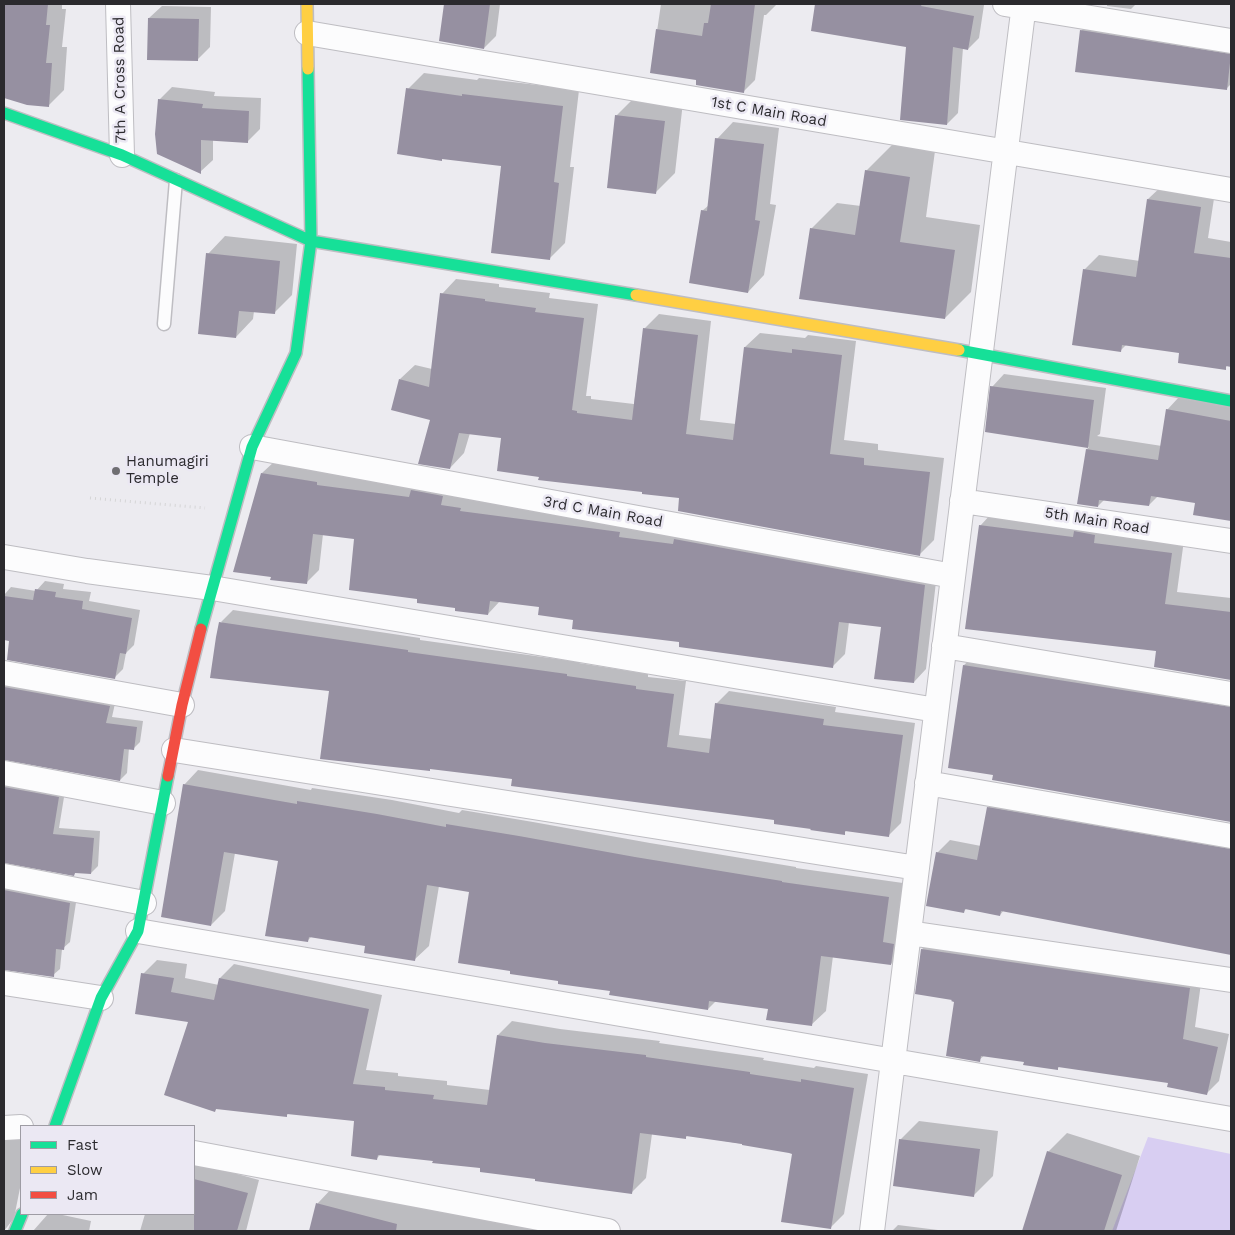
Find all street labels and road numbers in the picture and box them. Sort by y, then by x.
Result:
street label: 7th A Cross Road [110,16,130,144]
street label: 1st C Main Road [710,93,828,131]
street label: 3rd C Main Road [542,493,664,531]
street label: 5th Main Road [1043,504,1151,538]

